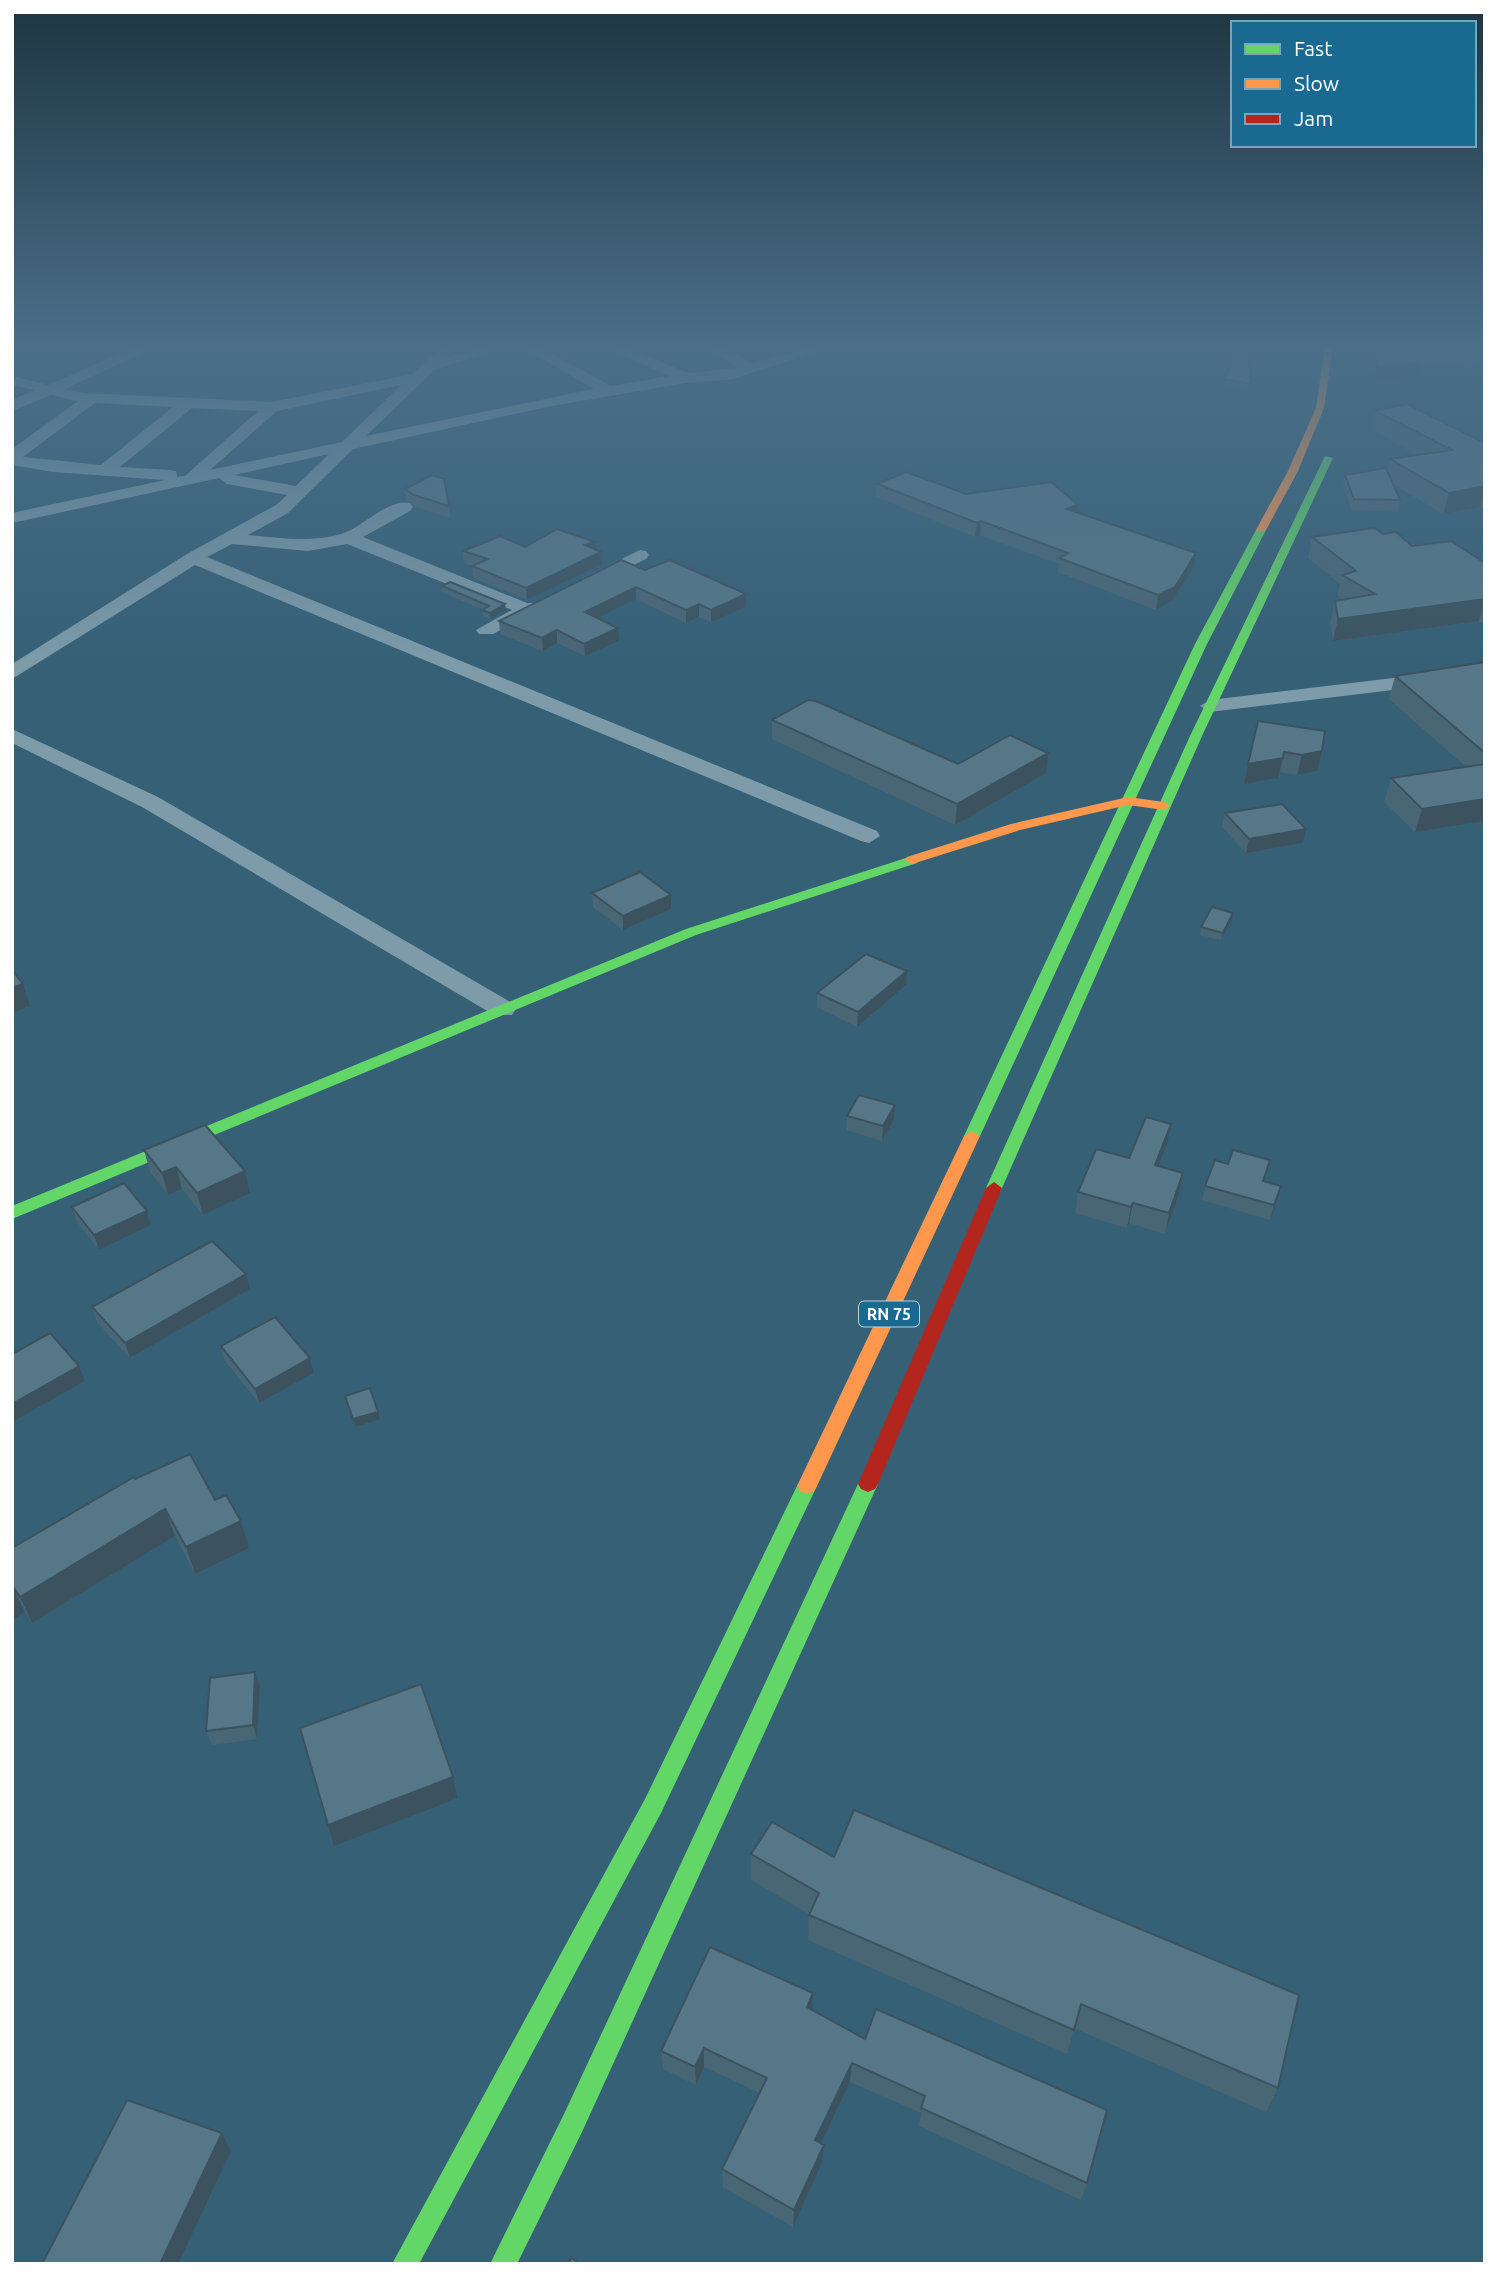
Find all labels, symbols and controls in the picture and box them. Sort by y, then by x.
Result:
legend [1231,21,1476,147]
text: Fast [1294,36,1332,60]
text: Slow [1294,71,1339,95]
text: Jam [1294,106,1333,130]
road number: RN 75 [859,1302,919,1326]

